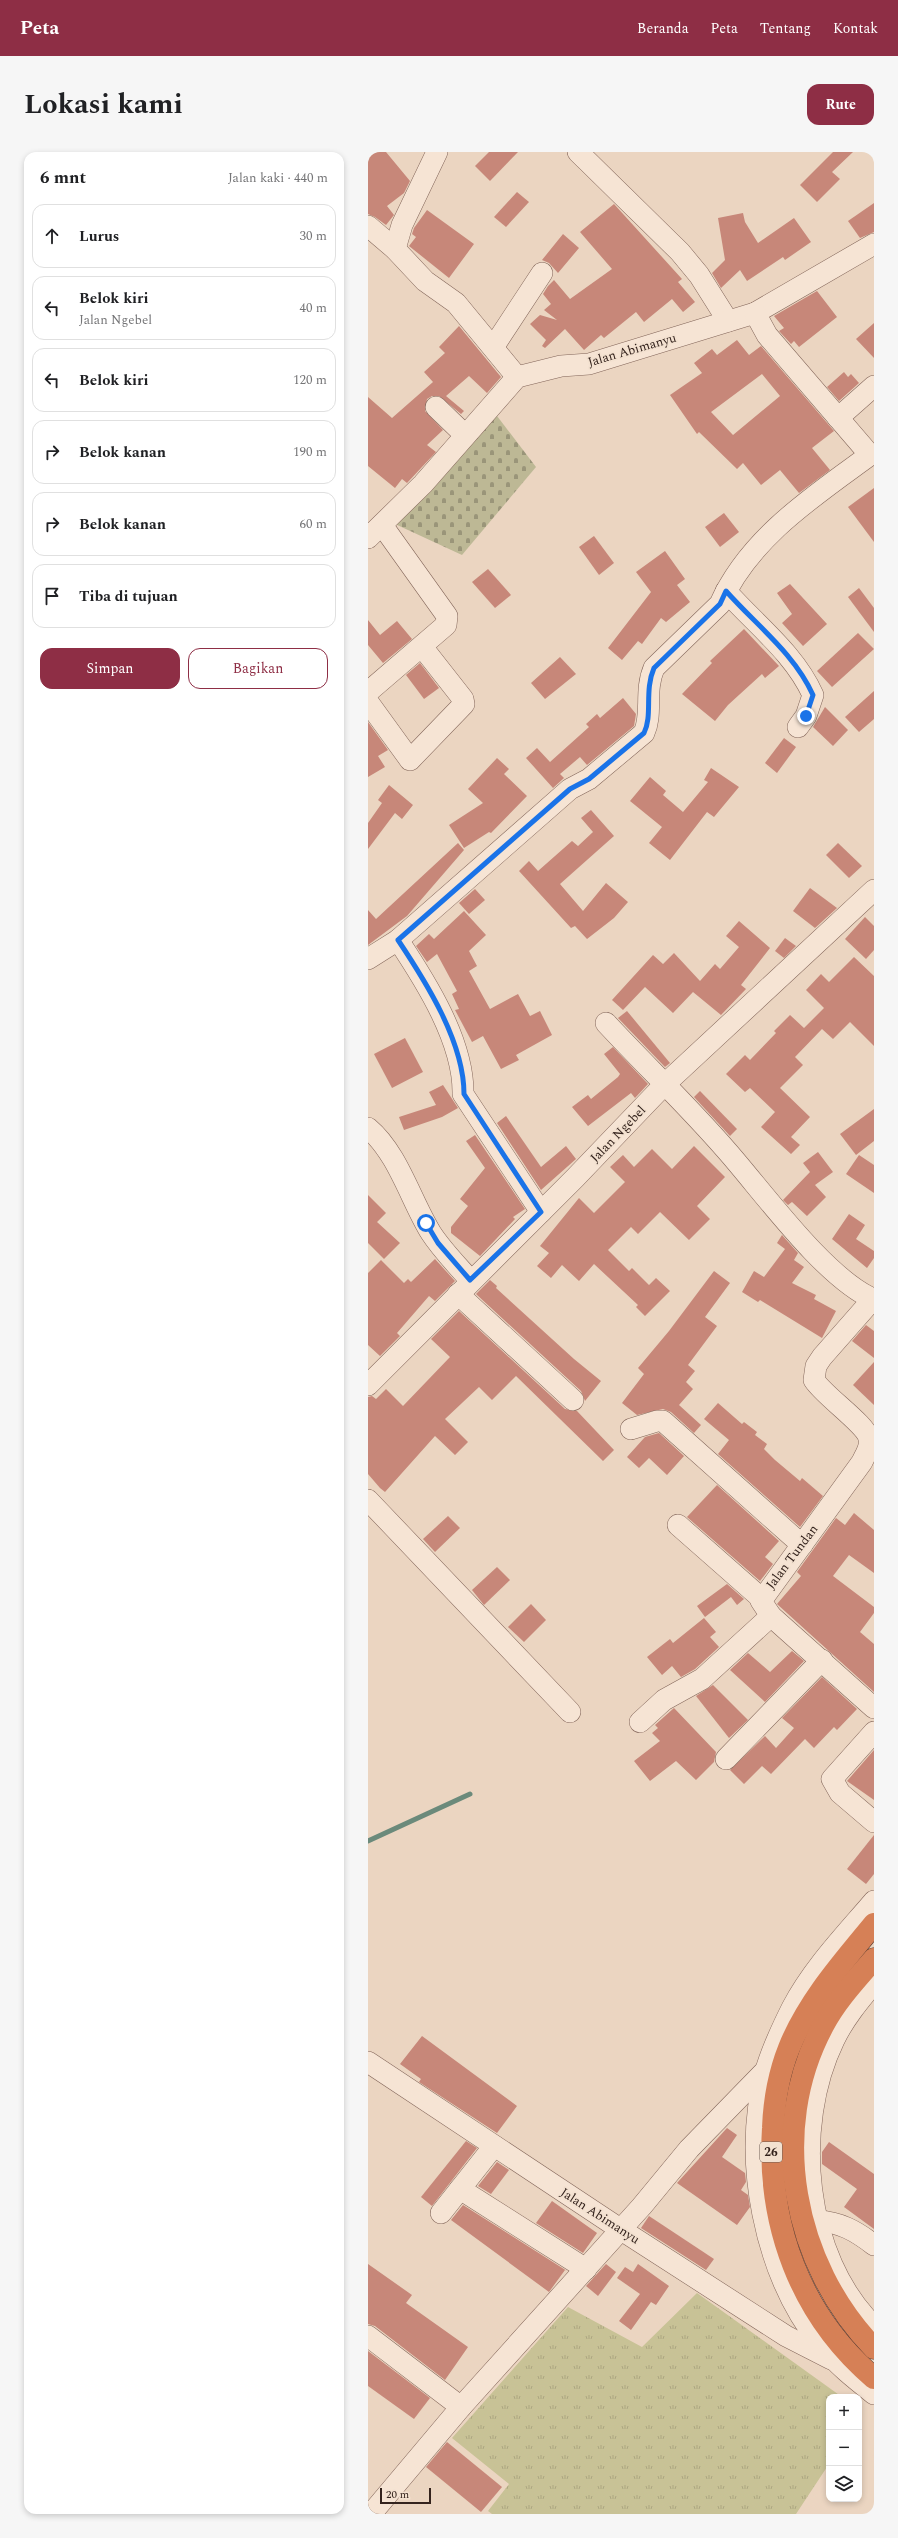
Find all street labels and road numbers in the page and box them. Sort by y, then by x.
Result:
street label: Jalan Abimanyu [585,328,679,372]
street label: Jalan Ngebel [585,1101,651,1167]
street label: Jalan Tundan [761,1520,823,1594]
road number: 26 [760,2142,782,2162]
street label: Jalan Abimanyu [556,2183,644,2249]

